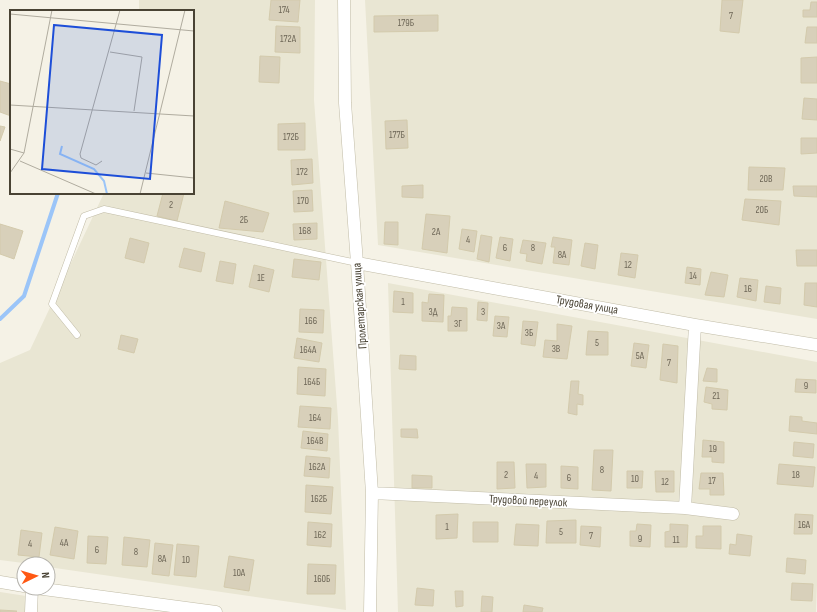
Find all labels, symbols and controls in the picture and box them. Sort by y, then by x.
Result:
house number: 174 [278,4,290,16]
inset map [10,10,194,194]
house number: 7 [729,10,733,22]
house number: 179Б [398,17,415,29]
house number: 172А [280,33,297,45]
house number: 177Б [389,129,406,141]
house number: 172Б [283,131,300,143]
house number: 172 [296,166,308,178]
house number: 20В [759,173,773,185]
house number: 170 [297,195,309,207]
house number: 2 [169,199,173,211]
house number: 20Б [756,204,769,216]
house number: 2Б [240,214,249,226]
house number: 168 [299,225,311,237]
house number: 2А [432,226,441,238]
house number: 4 [466,234,470,246]
house number: 6 [503,242,507,254]
house number: 8 [531,242,535,254]
house number: 8А [558,249,567,261]
house number: 12 [624,259,632,271]
street label: Пролетарская улица [349,262,370,350]
house number: 14 [689,270,697,282]
house number: 1Е [257,272,265,284]
house number: 16 [744,283,752,295]
street label: Трудовая улица [555,292,620,318]
house number: 1 [401,296,405,308]
house number: 3Д [429,306,438,318]
house number: 3 [481,306,485,318]
house number: 166 [305,315,317,327]
house number: 3Г [454,318,462,330]
house number: 3А [497,320,506,332]
house number: 3Б [525,327,534,339]
house number: 5 [595,337,599,349]
house number: 3В [552,343,561,355]
house number: 164А [300,344,317,356]
house number: 5А [636,350,645,362]
house number: 7 [667,357,671,369]
house number: 164Б [304,376,321,388]
house number: 9 [804,380,808,392]
house number: 21 [712,390,720,402]
house number: 164 [309,412,321,424]
house number: 164В [307,435,324,447]
house number: 19 [709,443,717,455]
house number: 162А [309,461,326,473]
house number: 8 [600,464,604,476]
house number: 2 [504,469,508,481]
house number: 18 [792,469,800,481]
house number: 4 [534,470,538,482]
house number: 6 [567,472,571,484]
house number: 10 [631,473,639,485]
house number: 17 [708,475,716,487]
house number: 12 [661,476,669,488]
street label: Трудовой переулок [489,491,568,511]
house number: 162Б [311,493,328,505]
house number: 16А [798,519,811,531]
house number: 1 [445,521,449,533]
house number: 5 [559,526,563,538]
house number: 162 [314,529,326,541]
house number: 7 [589,530,593,542]
house number: 9 [638,533,642,545]
house number: 11 [673,534,680,546]
house number: 4А [60,537,69,549]
house number: 4 [28,538,32,550]
house number: 6 [95,544,99,556]
house number: 8 [134,546,138,558]
house number: 8А [158,553,167,565]
house number: 10 [182,554,190,566]
north arrow [16,556,56,596]
house number: 10А [233,567,246,579]
text: N [39,572,52,579]
house number: 160Б [314,573,331,585]

